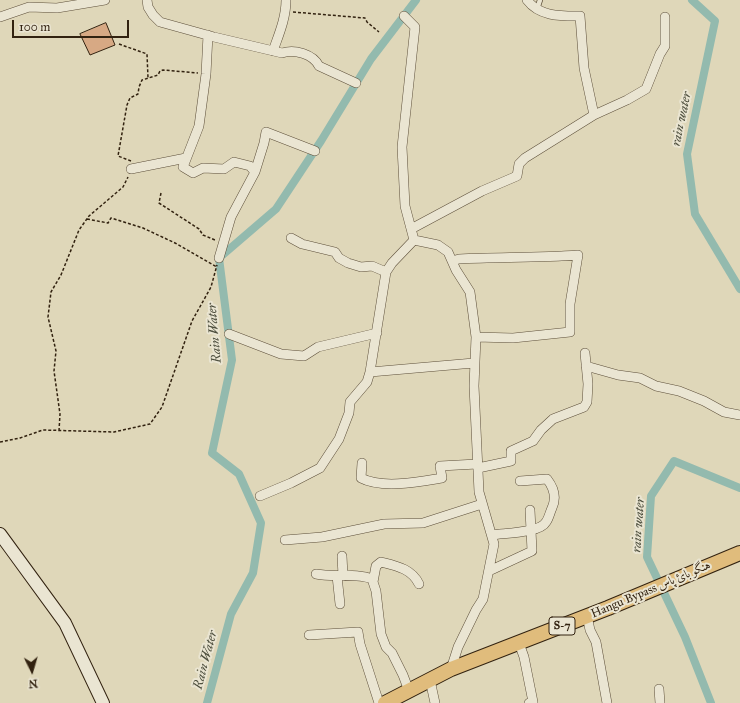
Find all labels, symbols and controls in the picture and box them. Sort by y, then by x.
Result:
scale bar [14,12,131,38]
text: 100 m [19,20,50,34]
water label: rain water [669,90,695,148]
water label: Rain Water [205,302,225,364]
water label: rain water [629,497,649,553]
street label: Hangu Bypass ہنگو بائ پاس [589,558,713,622]
road number: S-7 [549,617,575,635]
water label: Rain Water [191,629,221,691]
north arrow [12,651,52,691]
text: N [28,677,38,690]

